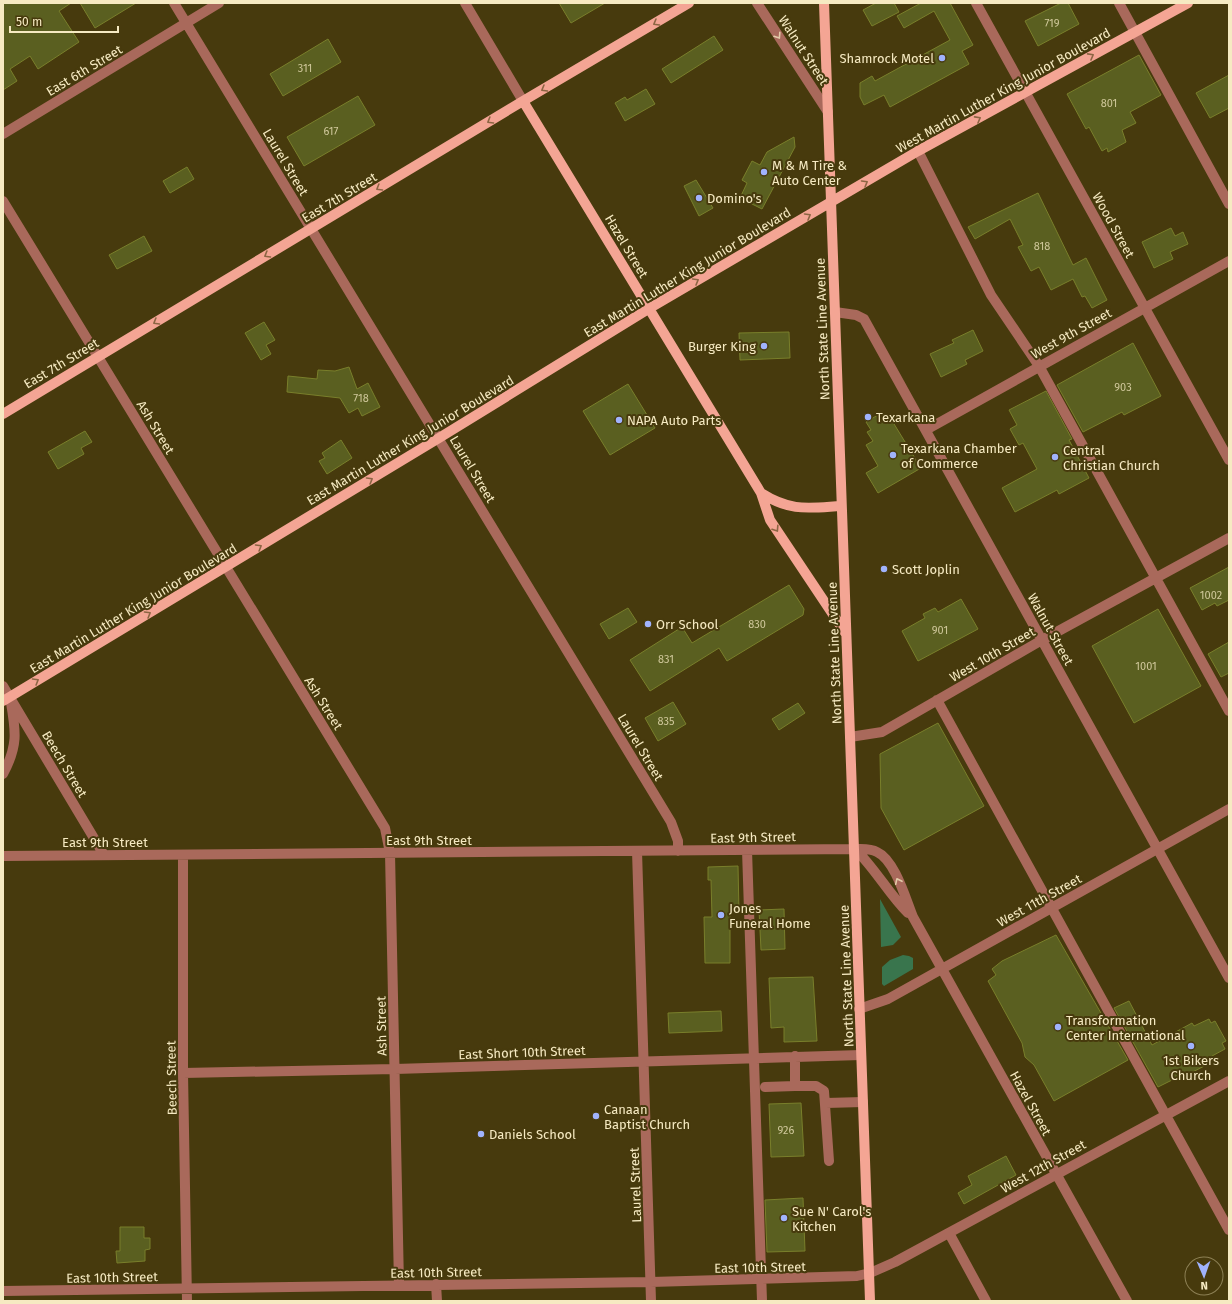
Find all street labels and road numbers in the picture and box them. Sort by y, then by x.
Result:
street label: Walnut Street [776,13,832,88]
street label: West Martin Luther King Junior Boulevard [893,25,1113,156]
street label: East 6th Street [44,42,125,99]
street label: Laurel Street [260,126,312,199]
street label: East 7th Street [299,169,380,226]
street label: Wood Street [1089,190,1138,261]
street label: East Martin Luther King Junior Boulevard [581,205,793,340]
street label: Hazel Street [602,212,651,281]
street label: North State Line Avenue [813,258,832,400]
street label: West 9th Street [1028,305,1114,362]
street label: East 7th Street [21,335,102,392]
street label: East Martin Luther King Junior Boulevard [304,373,516,508]
street label: Ash Street [134,398,178,457]
street label: Laurel Street [447,433,499,506]
street label: East Martin Luther King Junior Boulevard [27,541,239,676]
street label: North State Line Avenue [825,582,844,724]
street label: Walnut Street [1025,591,1077,668]
street label: West 10th Street [947,624,1038,685]
street label: Ash Street [301,674,346,733]
street label: Laurel Street [615,711,667,784]
street label: Beech Street [39,728,90,800]
street label: East 9th Street [710,829,796,846]
street label: East 9th Street [386,833,472,848]
street label: East 9th Street [62,835,148,850]
street label: West 11th Street [994,871,1084,930]
street label: North State Line Avenue [837,905,856,1047]
street label: Ash Street [373,996,390,1056]
street label: Beech Street [163,1040,180,1115]
street label: East Short 10th Street [458,1043,586,1062]
street label: Hazel Street [1007,1069,1055,1138]
street label: West 12th Street [998,1137,1089,1196]
street label: Laurel Street [627,1147,644,1223]
street label: East 10th Street [714,1259,806,1276]
street label: East 10th Street [390,1264,482,1281]
street label: East 10th Street [66,1269,158,1286]

